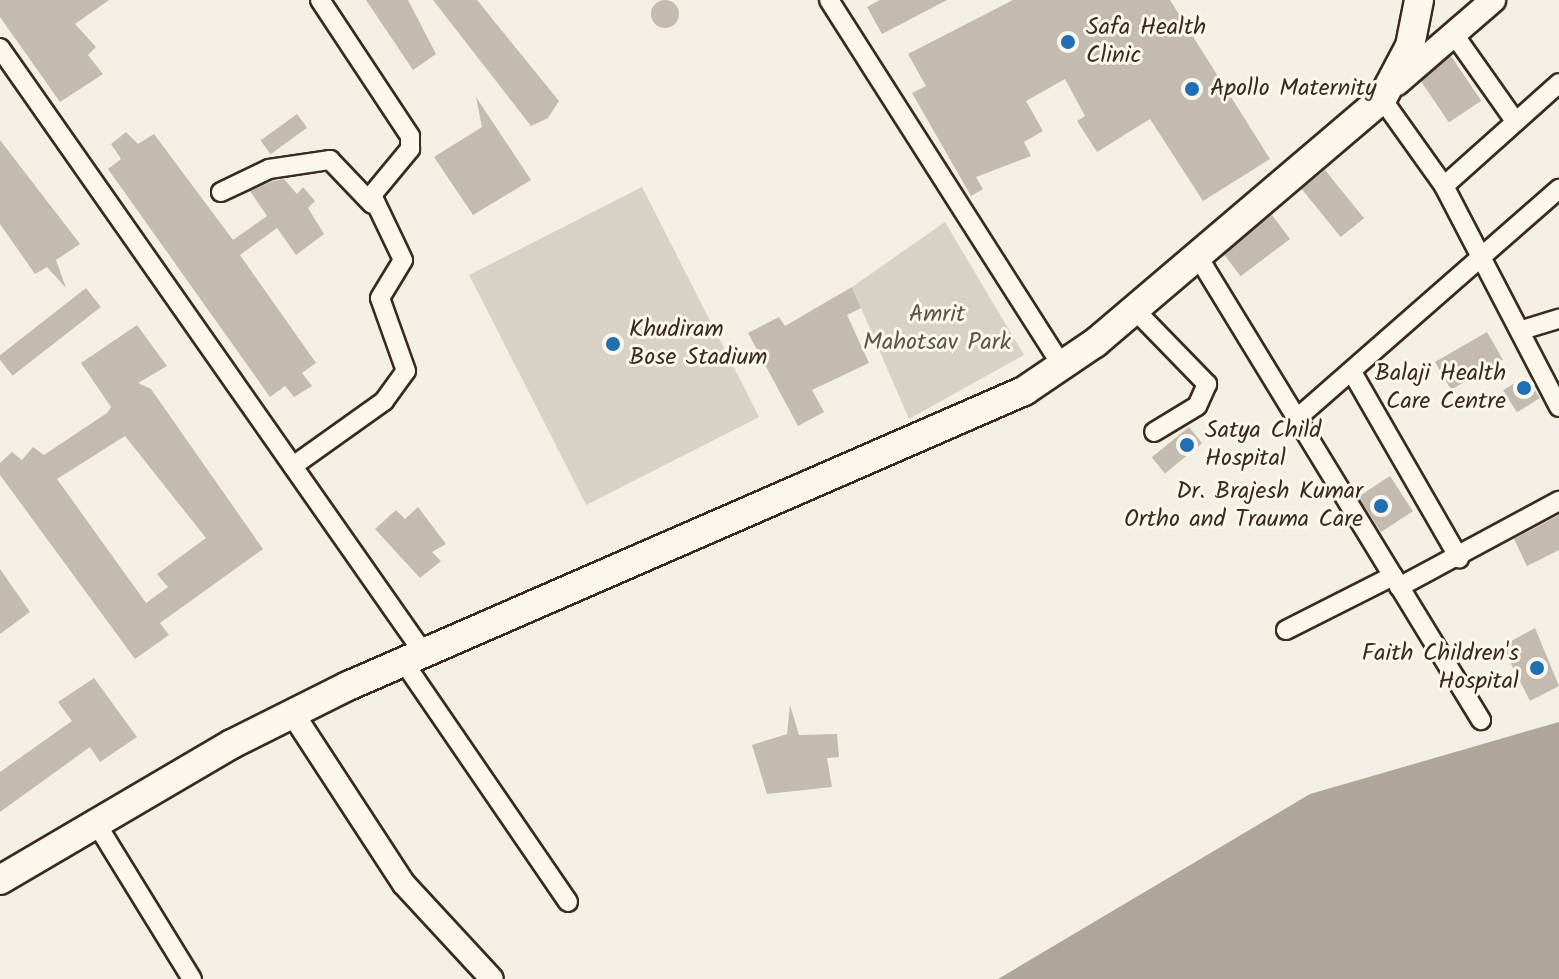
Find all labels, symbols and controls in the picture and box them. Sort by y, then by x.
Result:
place label: Safa Health Clinic [1086,14,1206,70]
marker: Safa Health Clinic [1057,31,1079,53]
place label: Apollo Maternity [1210,75,1376,103]
marker: Apollo Maternity [1181,78,1203,100]
park label: Amrit Mahotsav Park [863,301,1011,357]
place label: Khudiram Bose Stadium [629,316,767,372]
marker: Khudiram Bose Stadium [604,335,622,353]
place label: Balaji Health Care Centre [1375,360,1506,416]
marker: Balaji Health Care Centre [1513,377,1535,399]
place label: Satya Child Hospital [1205,417,1321,473]
marker: Satya Child Hospital [1176,434,1198,456]
place label: Dr. Brajesh Kumar Ortho and Trauma Care [1124,478,1363,534]
marker: Dr. Brajesh Kumar Ortho and Trauma Care [1370,495,1392,517]
place label: Faith Children's Hospital [1362,640,1519,696]
marker: Faith Children's Hospital [1526,657,1548,679]

